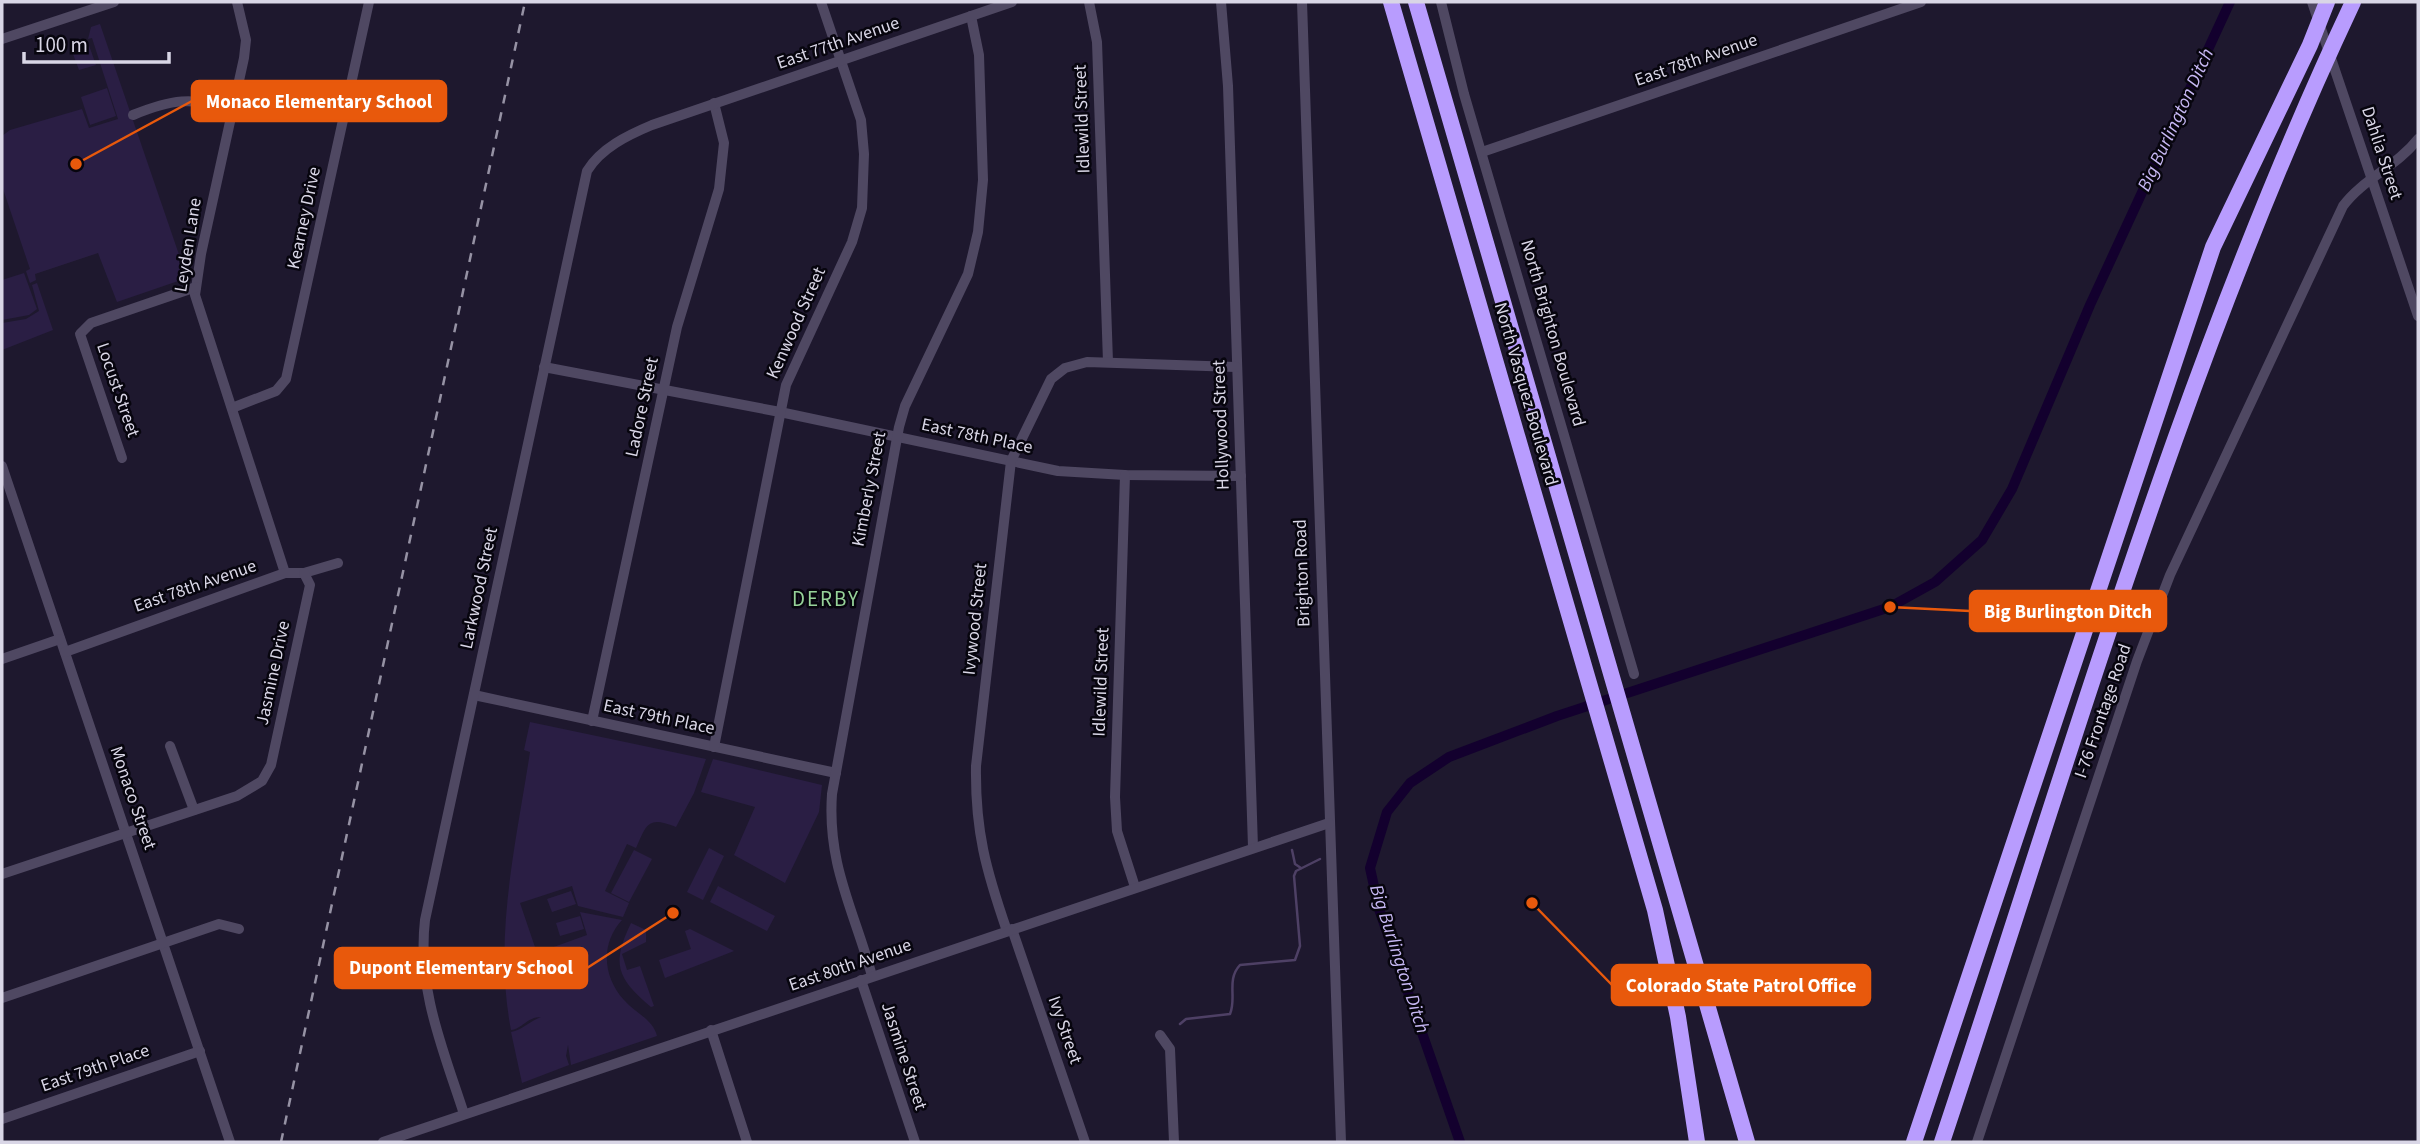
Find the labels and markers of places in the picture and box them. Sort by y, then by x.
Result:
callout: Monaco Elementary School [192,81,446,121]
callout: Big Burlington Ditch [1970,591,2166,631]
callout: Dupont Elementary School [335,948,587,988]
callout: Colorado State Patrol Office [1612,965,1870,1005]

